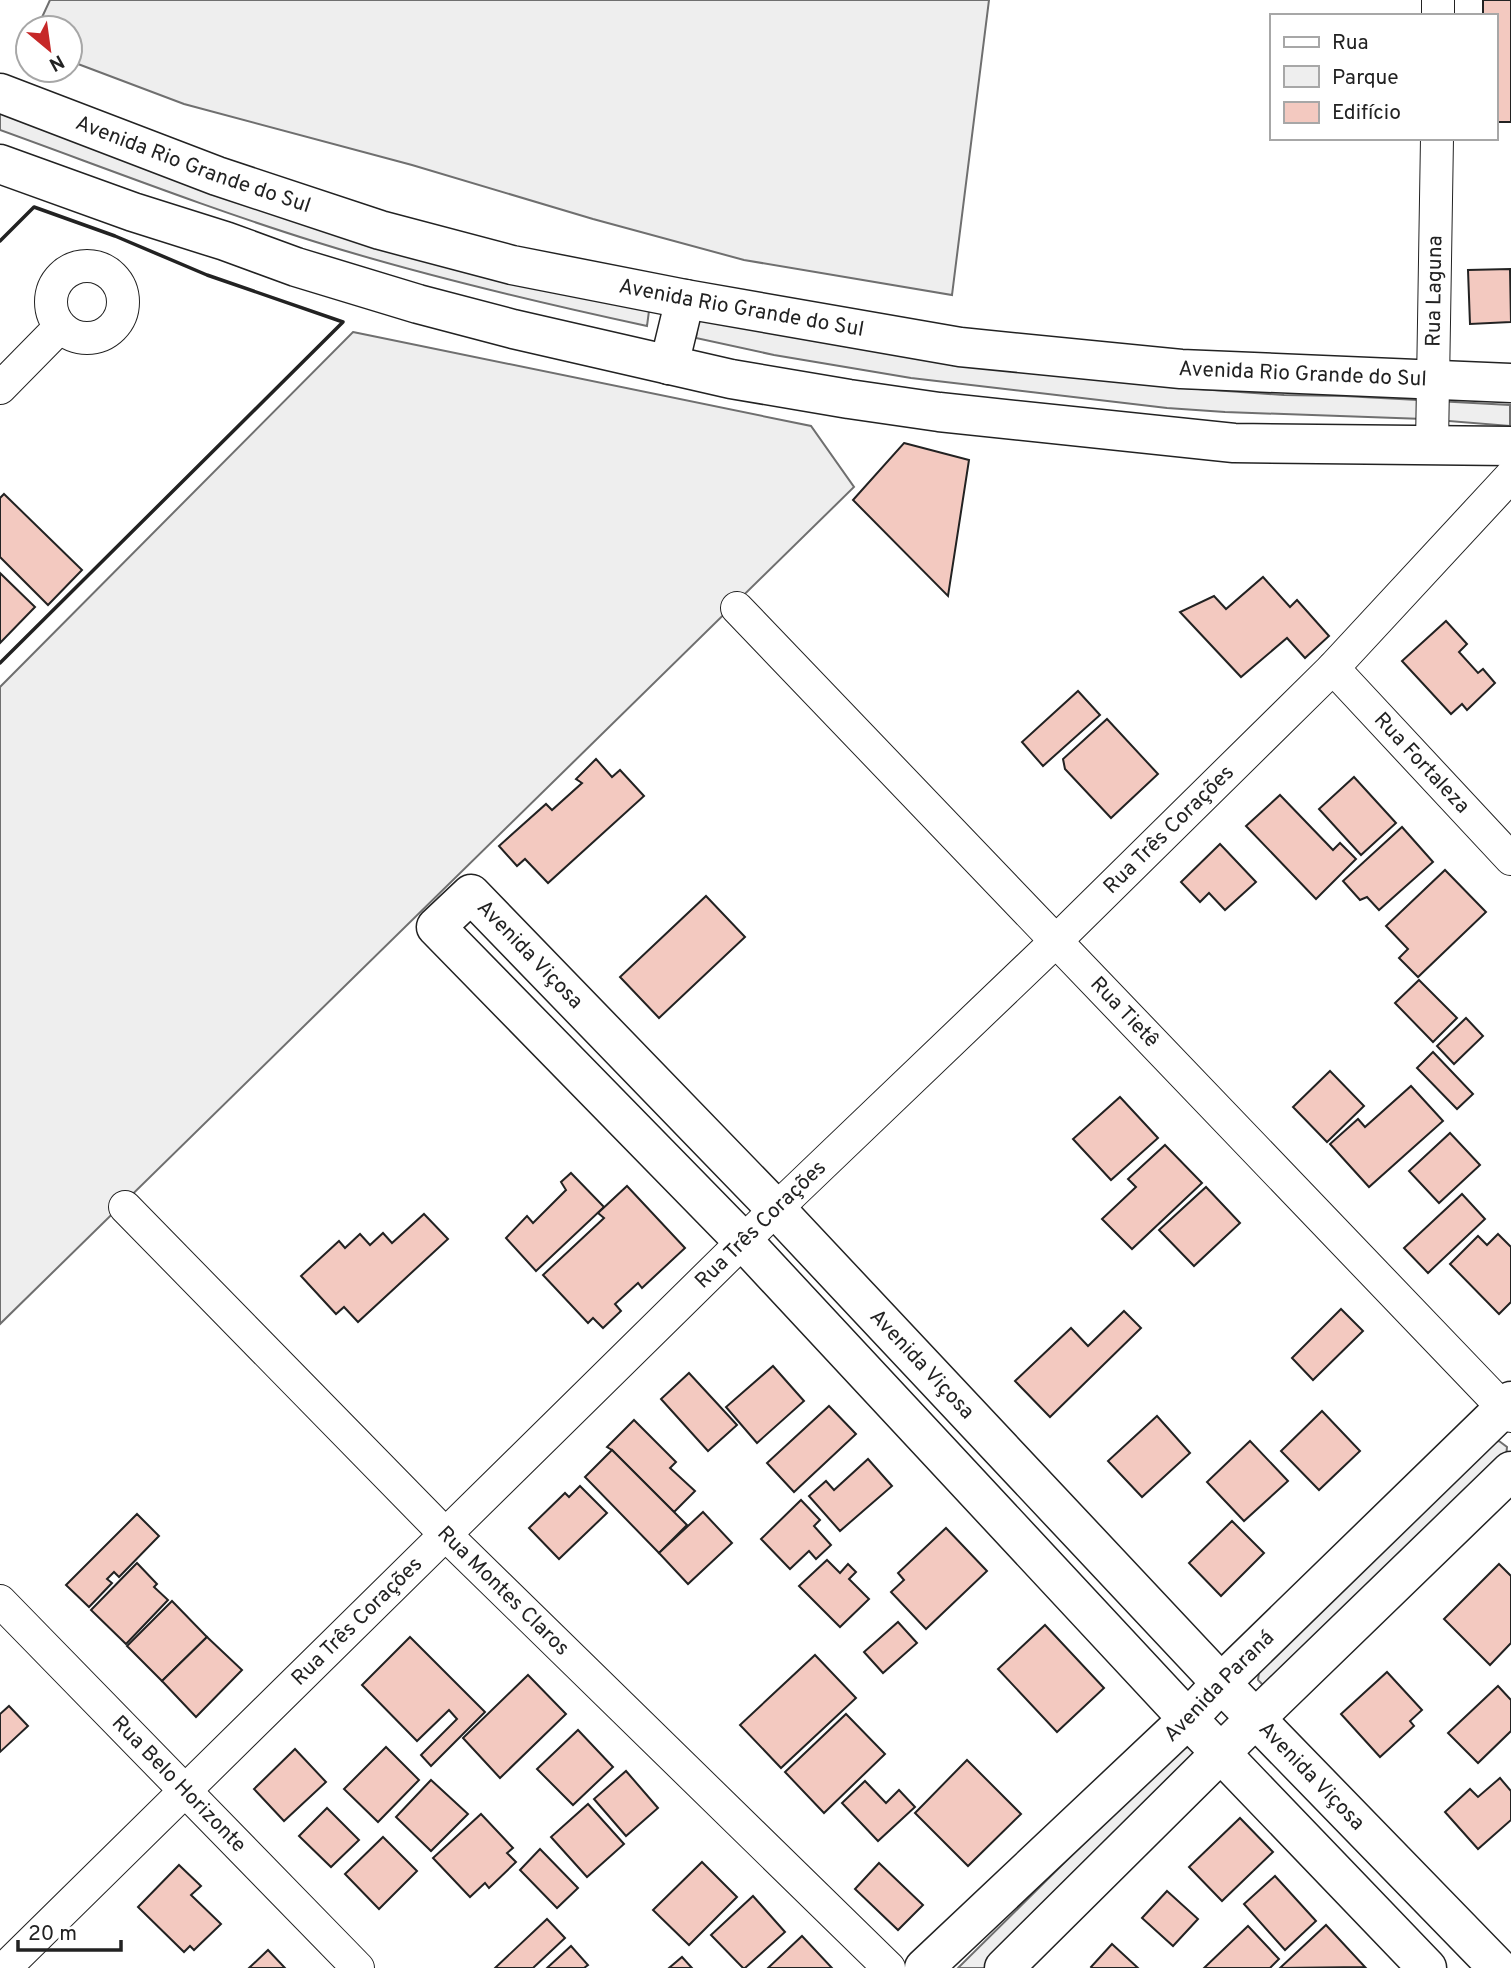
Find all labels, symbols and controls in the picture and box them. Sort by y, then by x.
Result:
north arrow [14,14,84,84]
legend [1270,14,1497,140]
text: Rua [1332,30,1369,57]
text: N [44,48,68,76]
text: Parque [1332,65,1399,92]
text: Edifício [1332,100,1401,127]
street label: Avenida Rio Grande do Sul [72,110,314,220]
street label: Rua Laguna [1420,235,1449,347]
street label: Avenida Rio Grande do Sul [617,273,866,343]
street label: Avenida Rio Grande do Sul [1178,355,1427,393]
street label: Rua Fortaleza [1368,707,1475,819]
street label: Rua Três Corações [1098,759,1240,900]
street label: Avenida Viçosa [471,895,589,1015]
street label: Rua Tietê [1084,971,1165,1054]
street label: Rua Três Corações [689,1155,832,1295]
street label: Avenida Viçosa [864,1304,980,1425]
street label: Rua Montes Claros [431,1520,575,1662]
street label: Rua Três Corações [286,1551,428,1692]
street label: Avenida Paraná [1158,1625,1280,1748]
street label: Rua Belo Horizonte [106,1710,252,1859]
street label: Avenida Viçosa [1253,1716,1371,1836]
scale bar [18,1909,121,1953]
text: 20 m [28,1921,77,1948]

